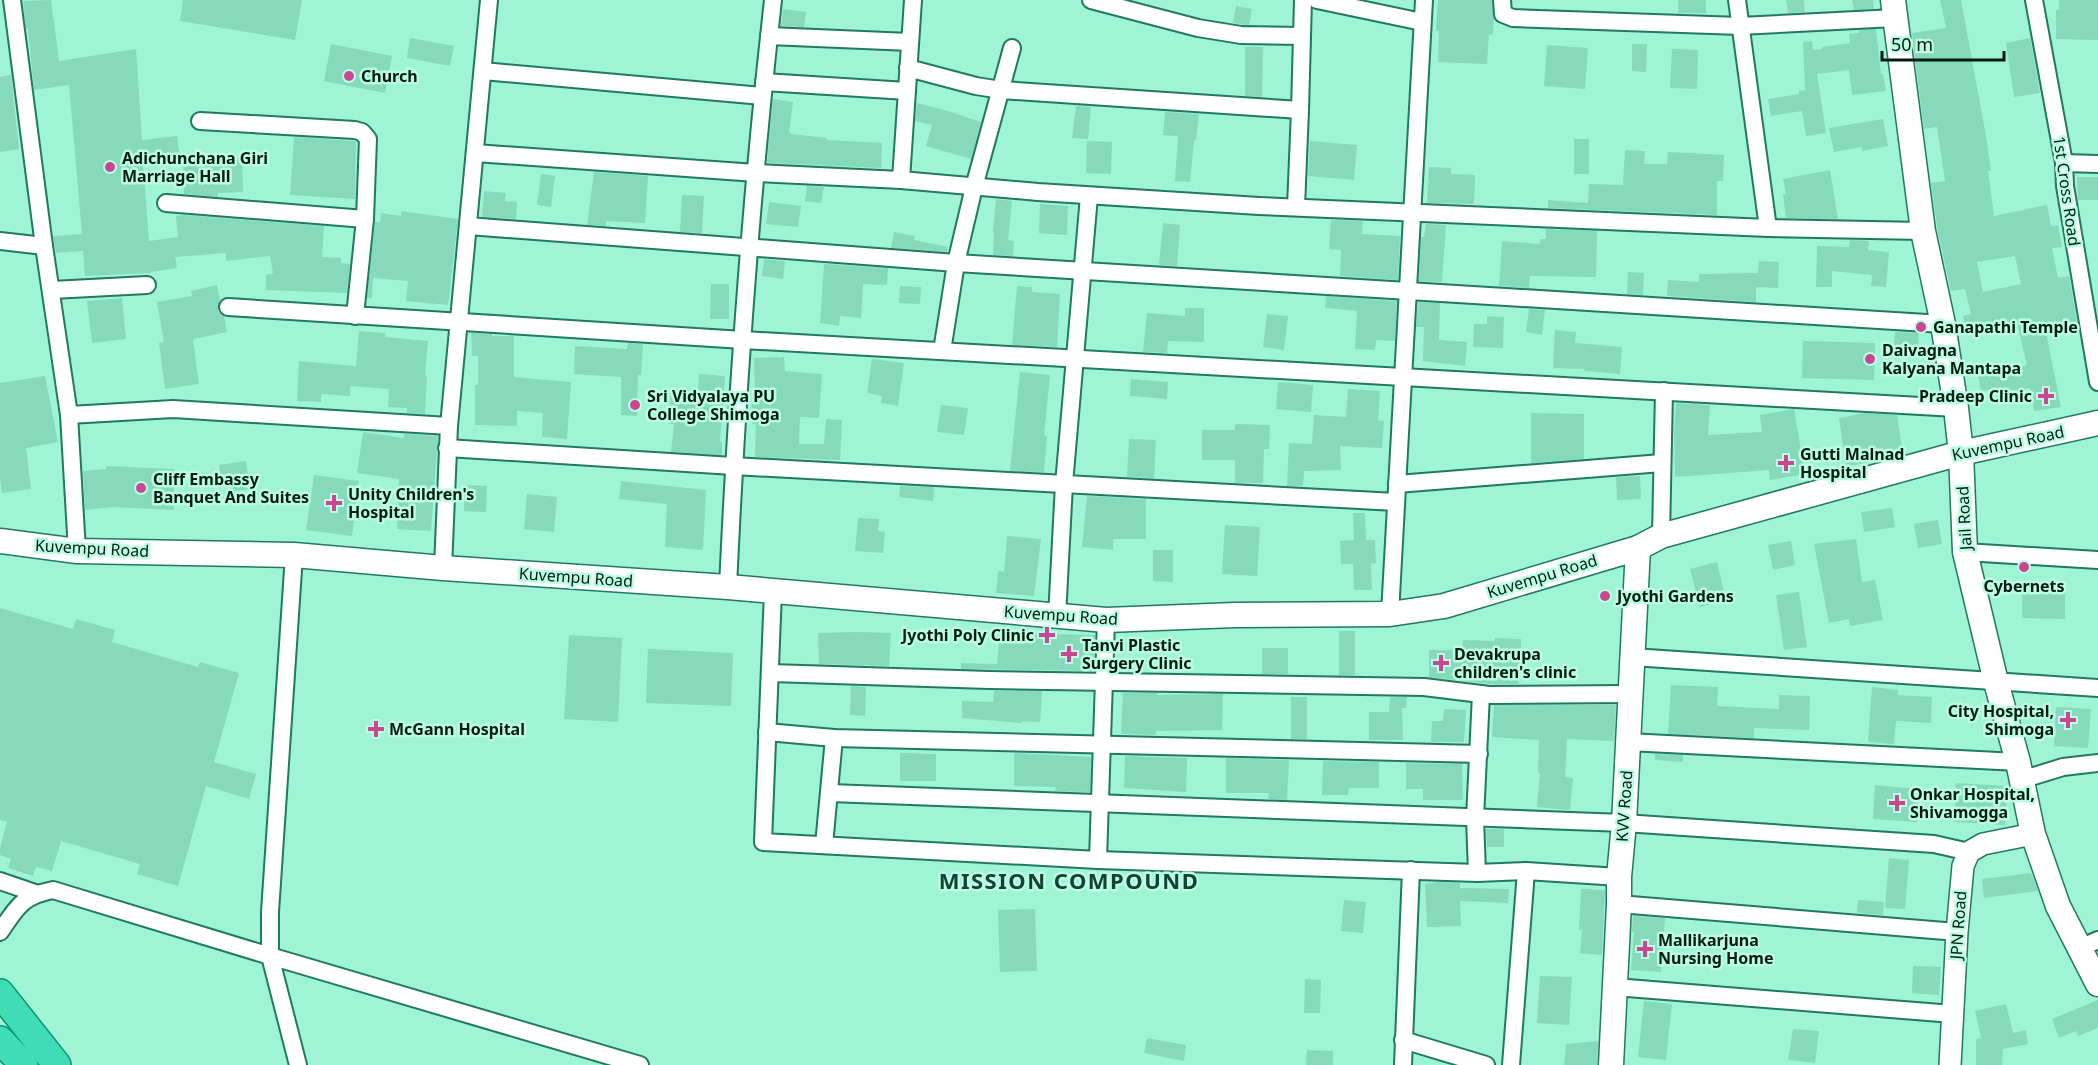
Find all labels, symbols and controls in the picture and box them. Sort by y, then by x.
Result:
scale bar [1882,24,2004,62]
text: 50 m [1891,32,1933,56]
place label: Church [361,65,418,87]
marker: Church [342,69,356,83]
street label: 1st Cross Road [2048,135,2086,247]
place label: Adichunchana Giri Marriage Hall [122,147,268,187]
marker: Adichunchana Giri Marriage Hall [103,160,117,174]
place label: Ganapathi Temple [1933,316,2078,338]
marker: Ganapathi Temple [1914,320,1928,334]
place label: Daivagna Kalyana Mantapa [1882,339,2021,379]
marker: Daivagna Kalyana Mantapa [1863,352,1877,366]
place label: Sri Vidyalaya PU College Shimoga [647,385,779,425]
place label: Pradeep Clinic [1919,385,2032,407]
marker: Pradeep Clinic [2037,387,2055,405]
marker: Sri Vidyalaya PU College Shimoga [628,398,642,412]
street label: Kuvempu Road [1950,420,2066,466]
place label: Gutti Malnad Hospital [1800,443,1904,483]
marker: Gutti Malnad Hospital [1777,454,1795,472]
place label: Cliff Embassy Banquet And Suites [153,468,309,508]
marker: Cliff Embassy Banquet And Suites [134,481,148,495]
place label: Unity Children's Hospital [348,483,474,523]
street label: Jail Road [1951,485,1977,553]
marker: Unity Children's Hospital [325,494,343,512]
street label: Kuvempu Road [34,534,150,562]
street label: Kuvempu Road [1484,549,1600,603]
marker: Cybernets [2017,560,2031,574]
street label: Kuvempu Road [518,562,634,592]
place label: Cybernets [1983,575,2065,597]
place label: Jyothi Gardens [1615,585,1734,607]
marker: Jyothi Gardens [1598,589,1612,603]
street label: Kuvempu Road [1003,600,1119,630]
place label: Jyothi Poly Clinic [900,624,1034,646]
marker: Jyothi Poly Clinic [1038,626,1056,644]
place label: Tanvi Plastic Surgery Clinic [1082,634,1192,674]
place label: Devakrupa children's clinic [1454,643,1576,683]
marker: Tanvi Plastic Surgery Clinic [1060,645,1078,663]
marker: Devakrupa children's clinic [1432,654,1450,672]
place label: City Hospital, Shimoga [1948,700,2054,740]
marker: City Hospital, Shimoga [2059,711,2077,729]
place label: McGann Hospital [389,718,525,740]
marker: McGann Hospital [367,720,385,738]
street label: KVV Road [1611,769,1637,843]
place label: Onkar Hospital, Shivamogga [1910,783,2035,823]
marker: Onkar Hospital, Shivamogga [1888,794,1906,812]
district label: MISSION COMPOUND [939,865,1199,895]
street label: JPN Road [1944,890,1971,962]
place label: Mallikarjuna Nursing Home [1658,929,1773,969]
marker: Mallikarjuna Nursing Home [1636,940,1654,958]

